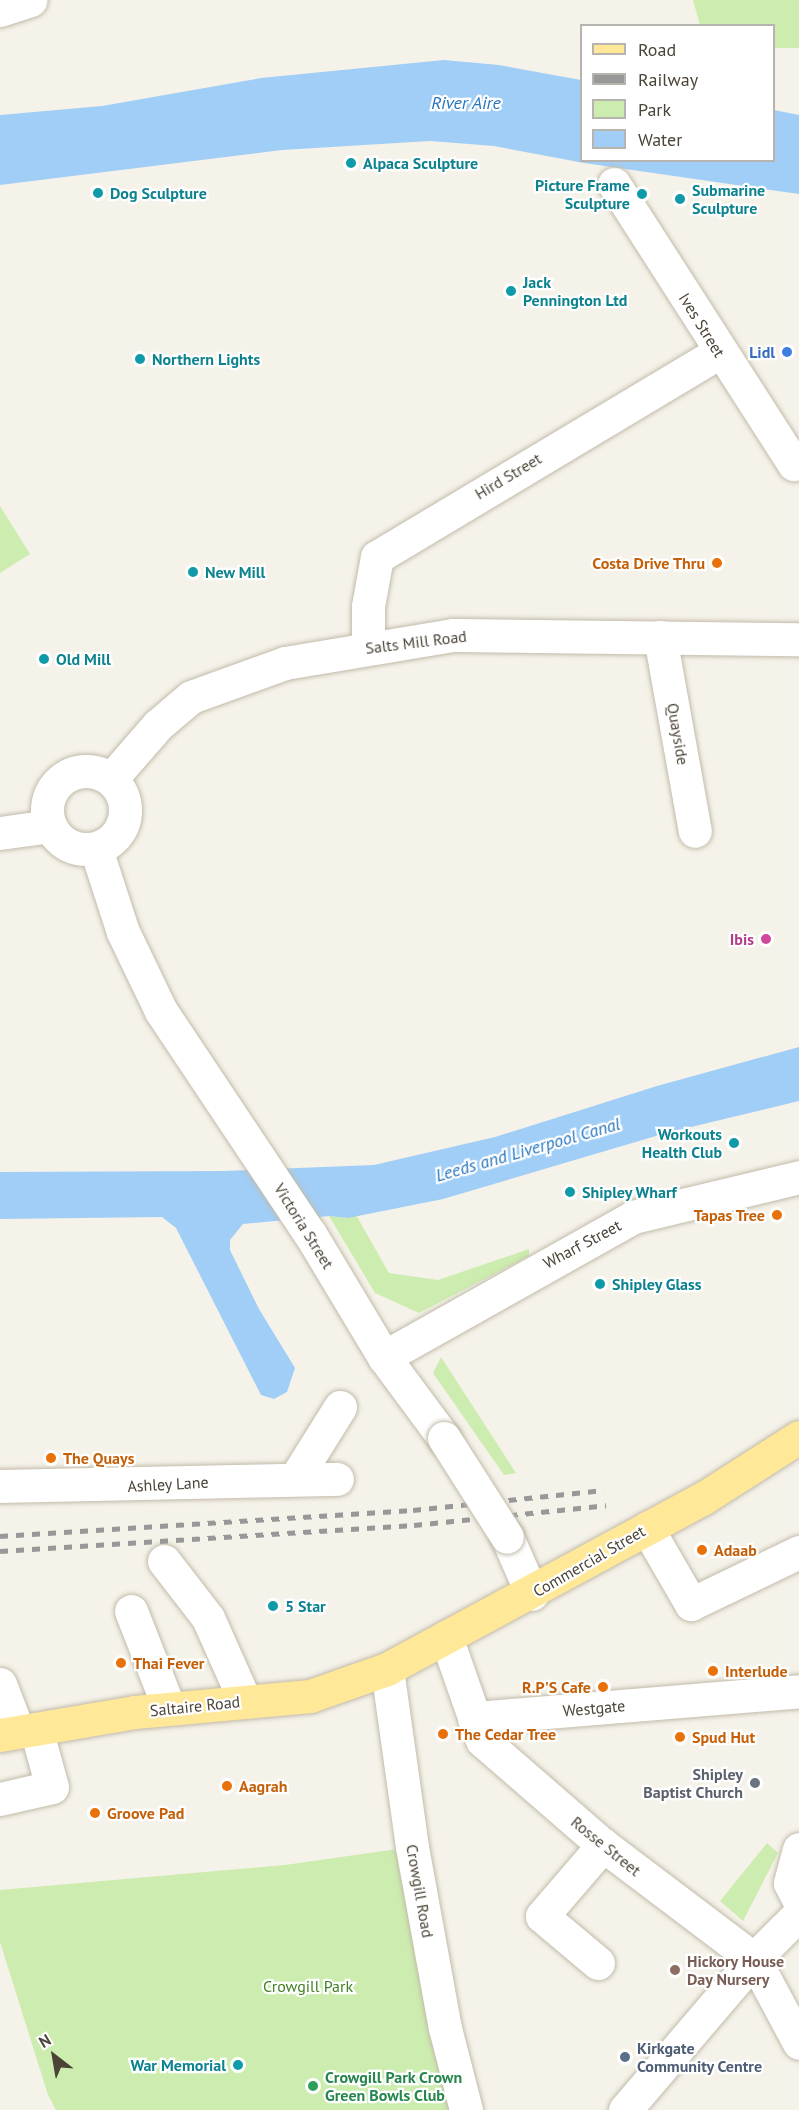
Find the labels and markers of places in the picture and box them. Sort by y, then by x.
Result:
place label: Alpaca Sculpture [363,153,478,173]
marker: Alpaca Sculpture [344,156,358,170]
place label: Picture Frame Sculpture [535,175,630,213]
place label: Submarine Sculpture [692,180,765,218]
place label: Dog Sculpture [110,183,207,203]
marker: Dog Sculpture [91,186,105,200]
marker: Picture Frame Sculpture [635,187,649,201]
marker: Submarine Sculpture [673,192,687,206]
place label: Jack Pennington Ltd [523,272,627,310]
marker: Jack Pennington Ltd [504,284,518,298]
place label: Lidl [749,342,775,362]
marker: Lidl [780,345,794,359]
place label: Northern Lights [152,349,260,369]
marker: Northern Lights [133,352,147,366]
place label: Costa Drive Thru [592,553,705,573]
marker: Costa Drive Thru [710,556,724,570]
place label: New Mill [205,562,266,582]
marker: New Mill [186,565,200,579]
place label: Old Mill [56,649,111,669]
marker: Old Mill [37,652,51,666]
place label: Ibis [730,929,754,949]
marker: Ibis [759,932,773,946]
place label: Workouts Health Club [642,1124,722,1162]
marker: Workouts Health Club [727,1136,741,1150]
place label: Shipley Wharf [582,1182,678,1202]
marker: Shipley Wharf [563,1185,577,1199]
place label: Tapas Tree [693,1205,765,1225]
marker: Tapas Tree [770,1208,784,1222]
place label: Shipley Glass [612,1274,702,1294]
marker: Shipley Glass [593,1277,607,1291]
place label: The Quays [63,1448,135,1468]
marker: The Quays [44,1451,58,1465]
place label: Adaab [714,1540,757,1560]
marker: Adaab [695,1543,709,1557]
place label: 5 Star [285,1596,326,1616]
marker: 5 Star [266,1599,280,1613]
place label: Thai Fever [133,1653,204,1673]
marker: Thai Fever [114,1656,128,1670]
place label: Interlude [725,1661,788,1681]
marker: Interlude [706,1664,720,1678]
place label: R.P'S Cafe [522,1677,591,1697]
marker: R.P'S Cafe [596,1680,610,1694]
place label: The Cedar Tree [455,1724,557,1744]
marker: The Cedar Tree [436,1727,450,1741]
place label: Spud Hut [692,1727,755,1747]
marker: Spud Hut [673,1730,687,1744]
place label: Shipley Baptist Church [643,1764,743,1802]
place label: Aagrah [239,1776,287,1796]
marker: Shipley Baptist Church [748,1776,762,1790]
marker: Aagrah [220,1779,234,1793]
place label: Groove Pad [107,1803,184,1823]
marker: Groove Pad [88,1806,102,1820]
place label: Hickory House Day Nursery [687,1951,785,1989]
marker: Hickory House Day Nursery [668,1963,682,1977]
place label: Kirkgate Community Centre [637,2038,763,2076]
marker: Kirkgate Community Centre [618,2050,632,2064]
place label: War Memorial [130,2055,226,2075]
marker: War Memorial [231,2058,245,2072]
place label: Crowgill Park Crown Green Bowls Club [325,2067,463,2105]
marker: Crowgill Park Crown Green Bowls Club [306,2079,320,2093]

